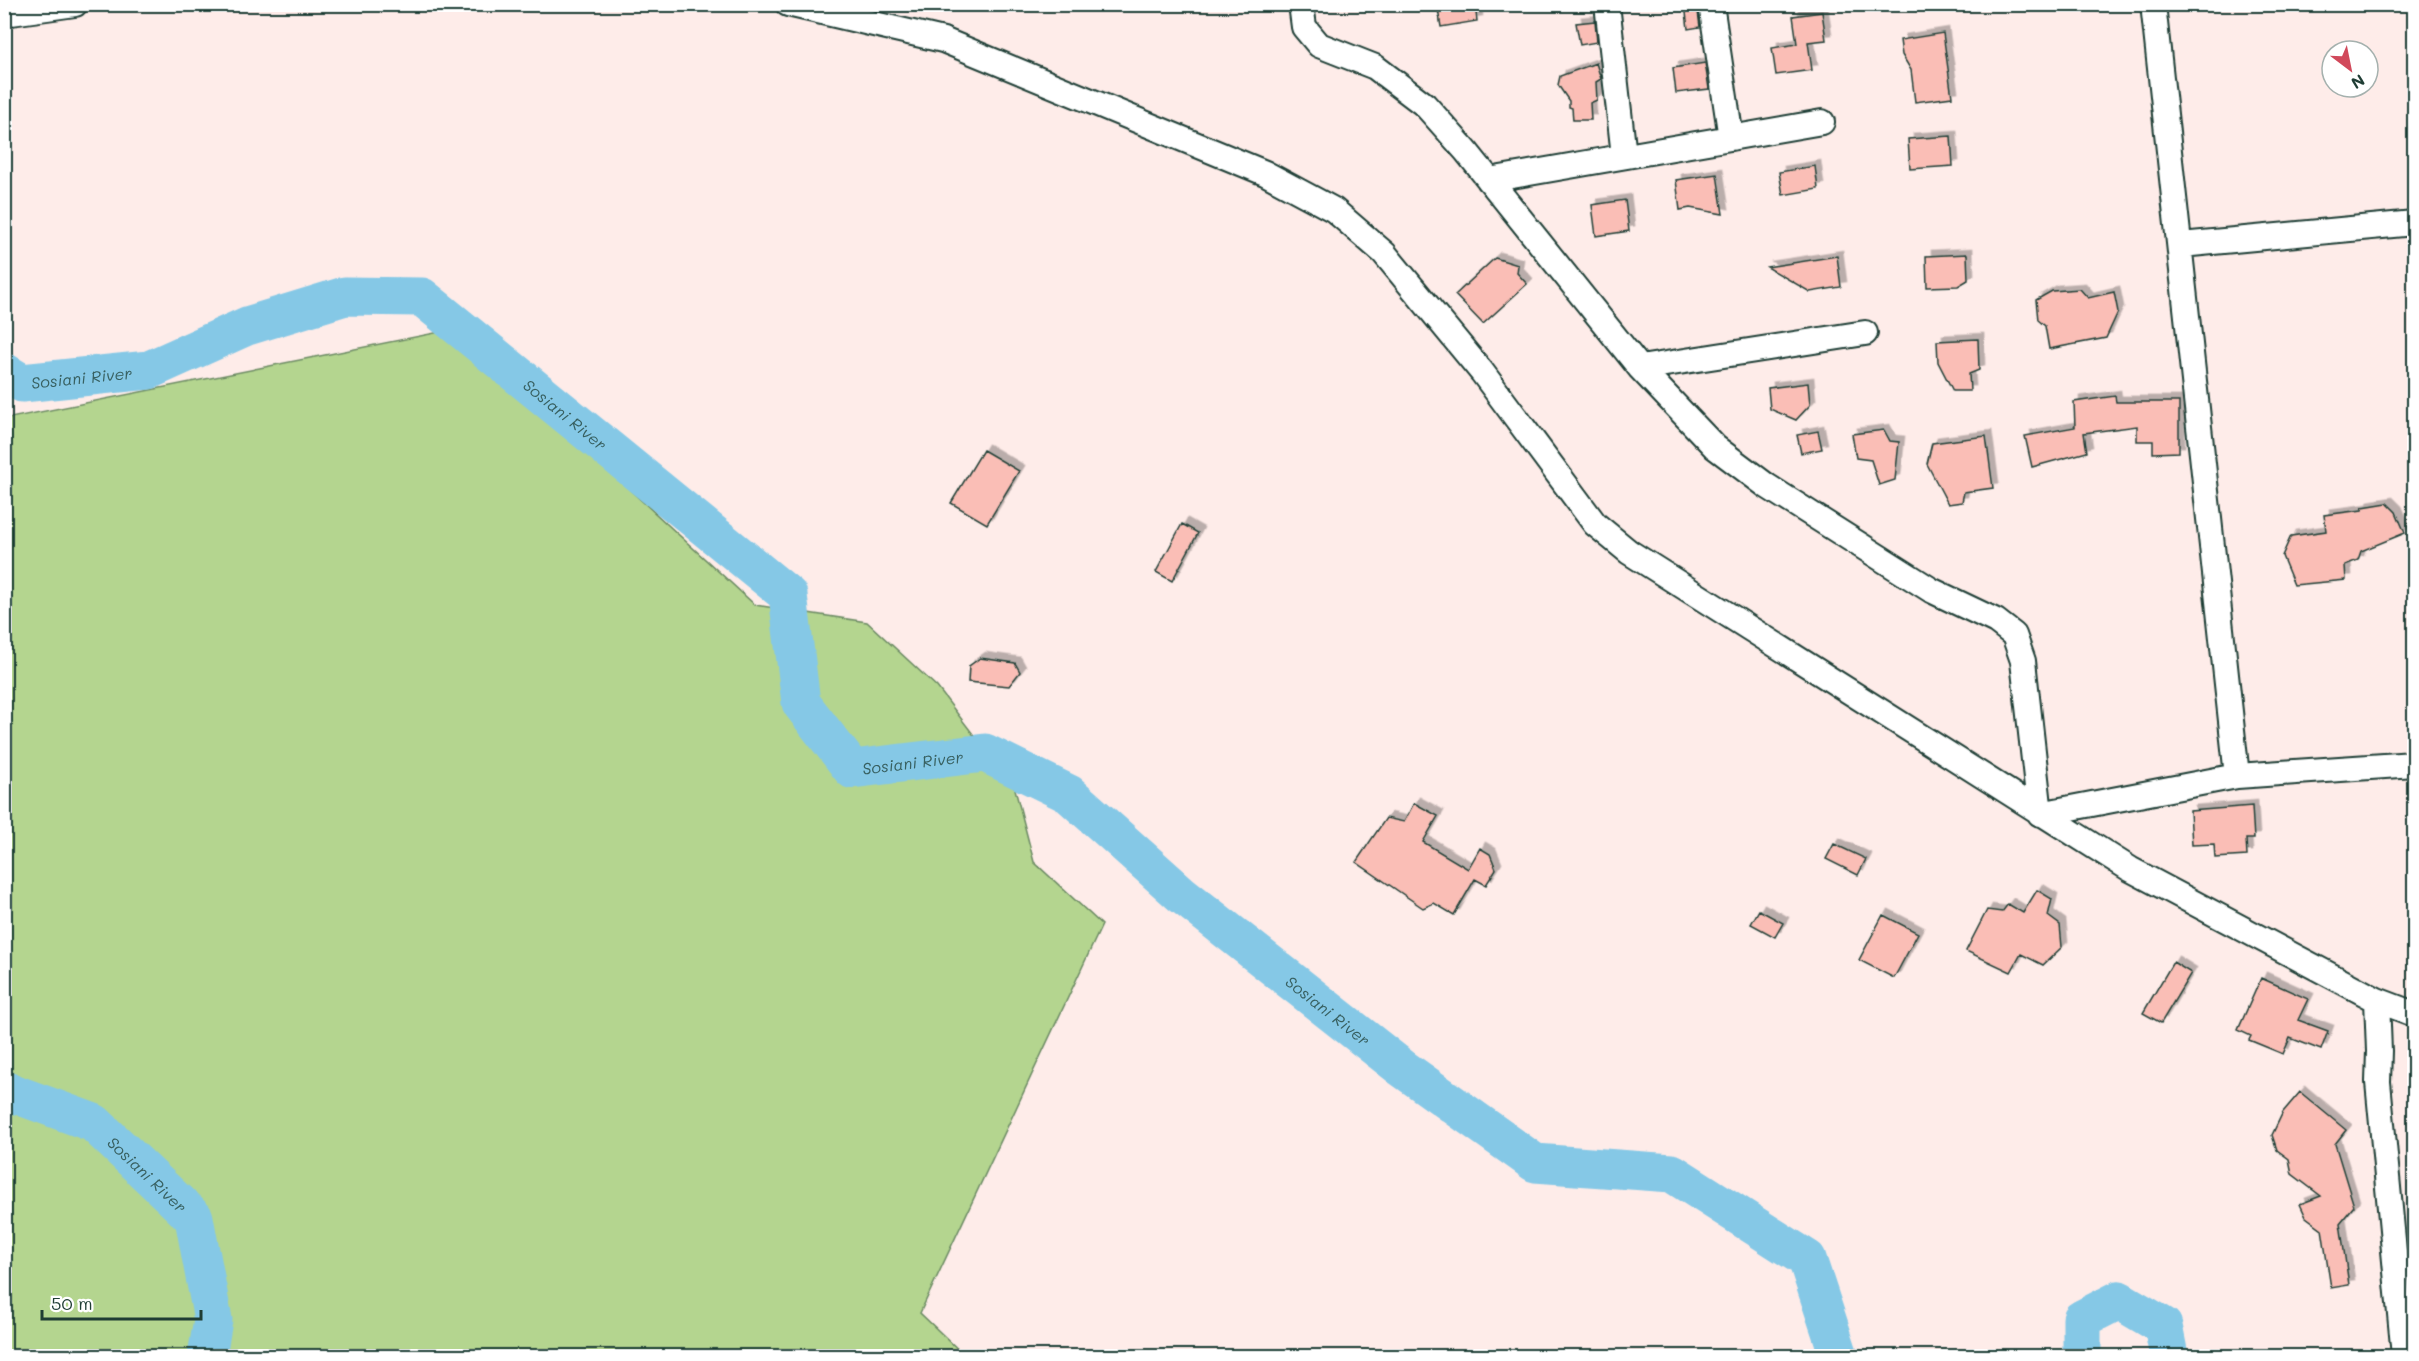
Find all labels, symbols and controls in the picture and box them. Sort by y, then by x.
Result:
north arrow [2320,39,2380,99]
text: N [2347,70,2369,94]
water label: Sosiani River [30,361,133,393]
water label: Sosiani River [520,374,612,454]
water label: Sosiani River [861,745,964,778]
water label: Sosiani River [1282,970,1375,1050]
water label: Sosiani River [104,1131,192,1217]
scale bar [42,1283,201,1321]
text: 50 m [51,1291,93,1315]

